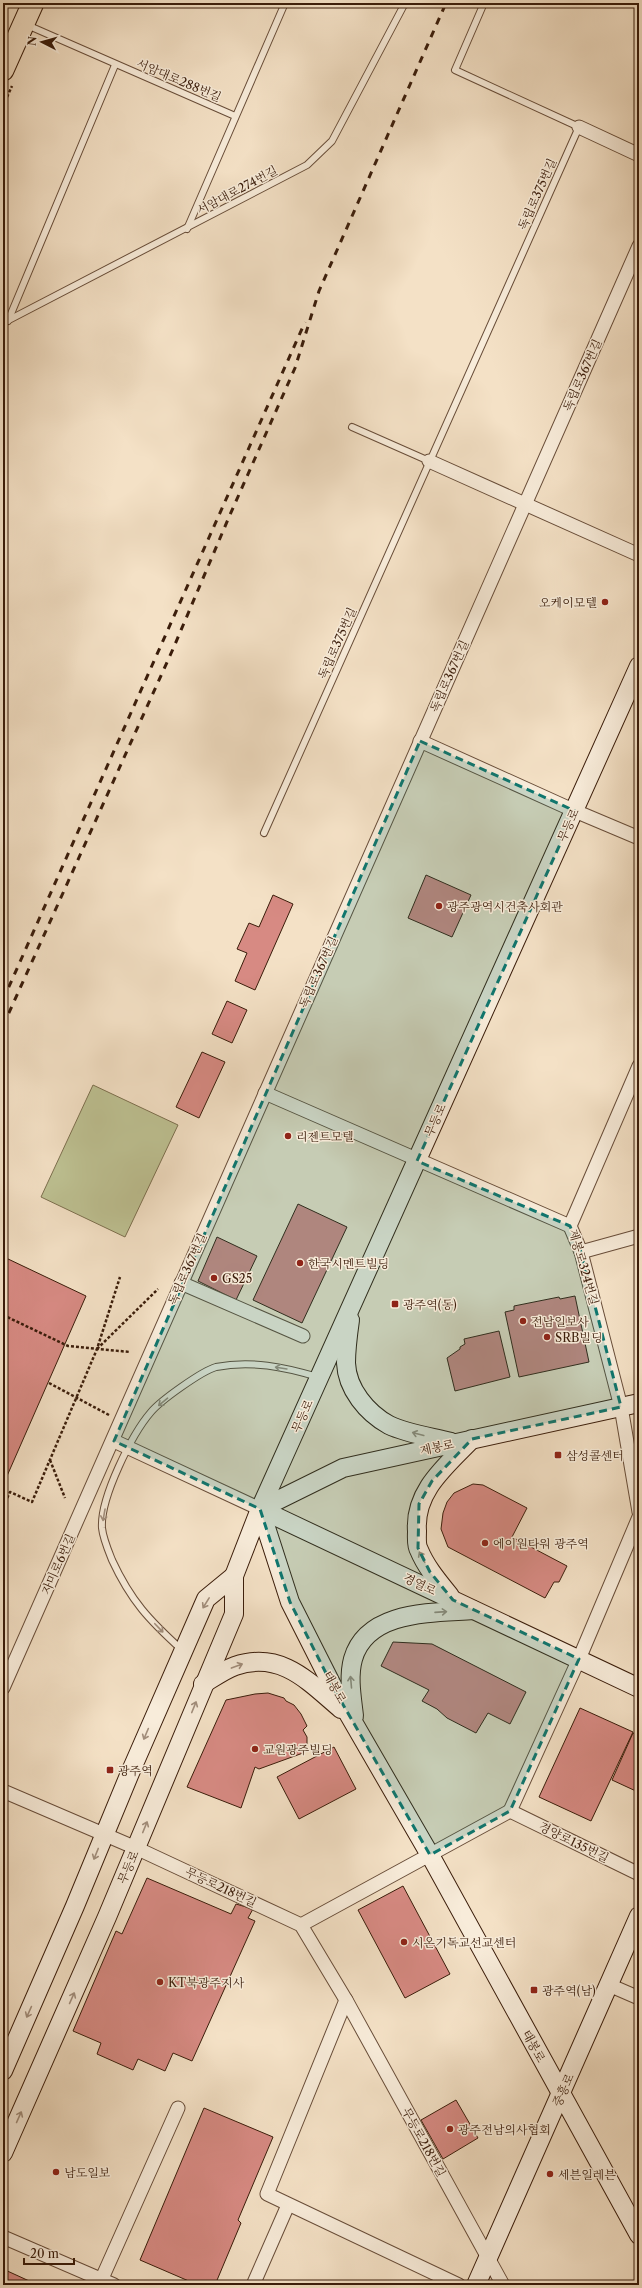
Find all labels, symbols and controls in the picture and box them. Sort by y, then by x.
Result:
north arrow [22,22,62,62]
text: N [25,35,40,46]
street label: 서암대로288번길 [134,55,224,105]
street label: 독립로375번길 [514,156,560,232]
street label: 서암대로274번길 [194,163,280,217]
street label: 독립로367번길 [559,337,605,413]
place label: 오케이모텔 [539,595,597,610]
marker: 오케이모텔 [600,597,610,607]
street label: 독립로375번길 [314,605,360,681]
street label: 독립로367번길 [426,638,472,714]
street label: 무등로 [554,806,582,844]
place label: 광주광역시건축사회관 [447,899,563,914]
marker: 광주광역시건축사회관 [434,901,444,911]
street label: 독립로367번길 [295,934,341,1010]
street label: 무등로 [421,1101,449,1139]
place label: 리젠트모텔 [296,1129,354,1144]
marker: 리젠트모텔 [283,1131,293,1141]
street label: 제봉로324번길 [566,1227,602,1307]
street label: 독립로367번길 [164,1231,210,1307]
place label: 한국시멘트빌딩 [308,1256,389,1271]
marker: 한국시멘트빌딩 [295,1258,305,1268]
place label: GS25 [222,1271,252,1286]
marker: GS25 [209,1273,219,1283]
place label: 광주역(동) [403,1297,457,1312]
marker: 광주역(동) [390,1299,400,1309]
place label: 전남일보사 [531,1314,589,1329]
marker: 전남일보사 [518,1316,528,1326]
place label: SRB빌딩 [555,1330,603,1345]
marker: SRB빌딩 [542,1332,552,1342]
one-way arrow [275,1364,288,1372]
street label: 무등로 [288,1397,316,1435]
one-way arrow [157,1398,168,1407]
one-way arrow [412,1430,425,1437]
street label: 제봉로 [418,1436,456,1458]
place label: 삼성콜센터 [566,1448,624,1463]
marker: 삼성콜센터 [553,1450,563,1460]
one-way arrow [100,1509,108,1522]
street label: 자미로6번길 [38,1531,78,1597]
place label: 에이원타워 광주역 [493,1536,589,1551]
marker: 에이원타워 광주역 [480,1538,490,1548]
one-way arrow [418,1551,426,1563]
street label: 경열로 [401,1570,439,1598]
one-way arrow [201,1597,210,1608]
one-way arrow [434,1609,447,1616]
one-way arrow [154,1623,164,1633]
one-way arrow [231,1662,244,1669]
street label: 태봉로 [320,1668,350,1706]
one-way arrow [348,1676,355,1689]
one-way arrow [190,1701,198,1713]
one-way arrow [142,1727,150,1739]
place label: 교원광주빌딩 [263,1742,333,1757]
marker: 교원광주빌딩 [250,1744,260,1754]
place label: 광주역 [118,1763,153,1778]
marker: 광주역 [105,1765,115,1775]
street label: 경양로135번길 [536,1819,612,1865]
one-way arrow [141,1822,149,1834]
one-way arrow [92,1847,100,1859]
street label: 무등로 [114,1848,142,1886]
street label: 무등로218번길 [183,1864,259,1910]
place label: 시온기독교선교센터 [412,1935,516,1950]
marker: 시온기독교선교센터 [399,1937,409,1947]
place label: KT북광주지사 [168,1975,245,1990]
marker: KT북광주지사 [155,1977,165,1987]
place label: 광주역(남) [542,1983,596,1998]
marker: 광주역(남) [529,1985,539,1995]
one-way arrow [68,1992,76,2004]
one-way arrow [25,2005,32,2017]
street label: 태봉로 [519,2027,549,2065]
street label: 중흥로 [549,2071,577,2109]
street label: 무등로218번길 [399,2105,449,2179]
one-way arrow [16,2111,23,2123]
place label: 광주전남의사협회 [458,2122,551,2137]
marker: 광주전남의사협회 [445,2124,455,2134]
place label: 남도일보 [64,2165,111,2180]
marker: 남도일보 [51,2167,61,2177]
place label: 세븐일레븐 [558,2167,616,2182]
marker: 세븐일레븐 [545,2169,555,2179]
scale bar [24,2240,74,2266]
text: 20 m [30,2246,59,2261]

